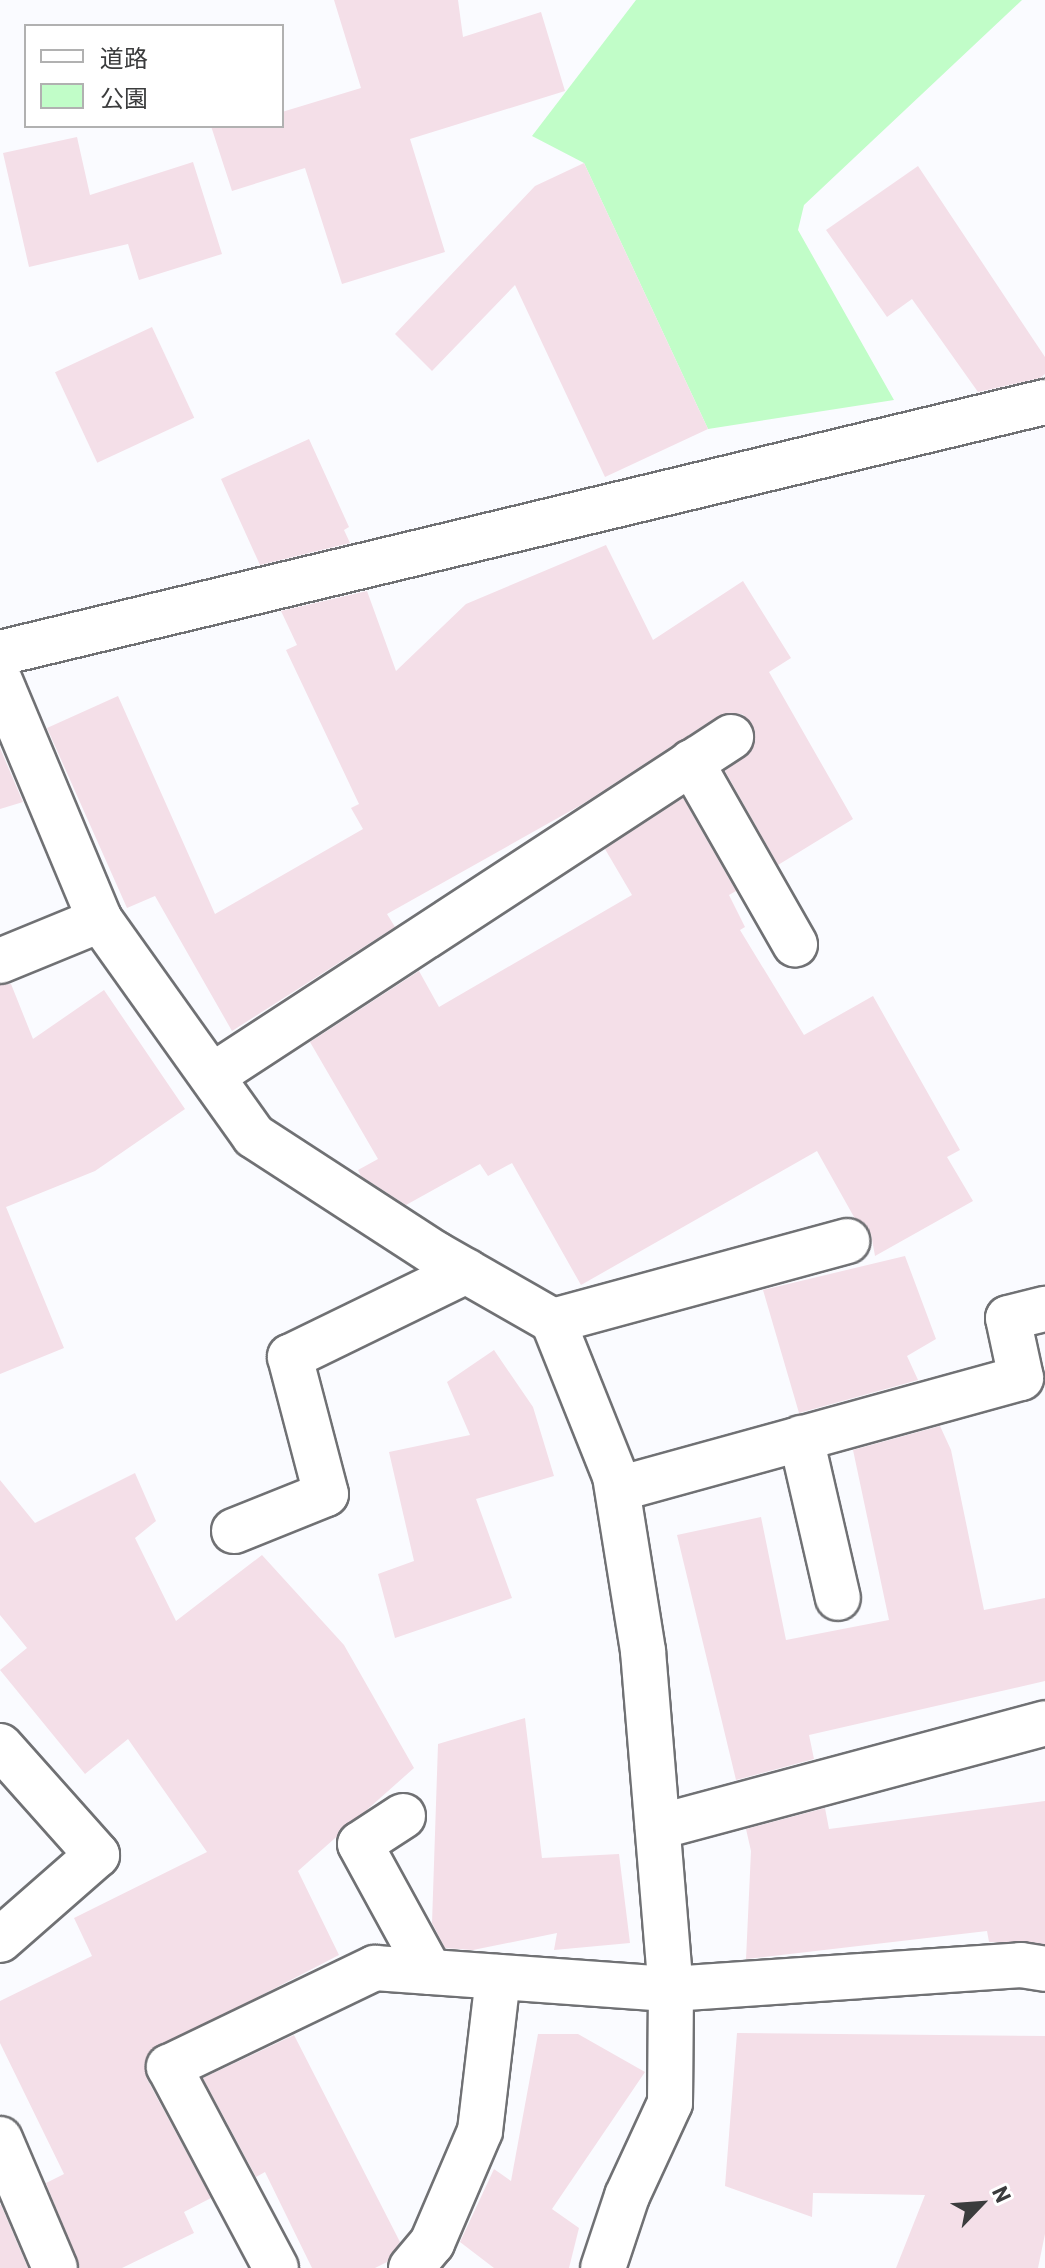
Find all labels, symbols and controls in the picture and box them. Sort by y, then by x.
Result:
legend [24,24,284,128]
text: 道路 [100,43,148,72]
text: 公園 [100,83,148,112]
north arrow [941,2164,1021,2244]
text: N [988,2182,1018,2206]

